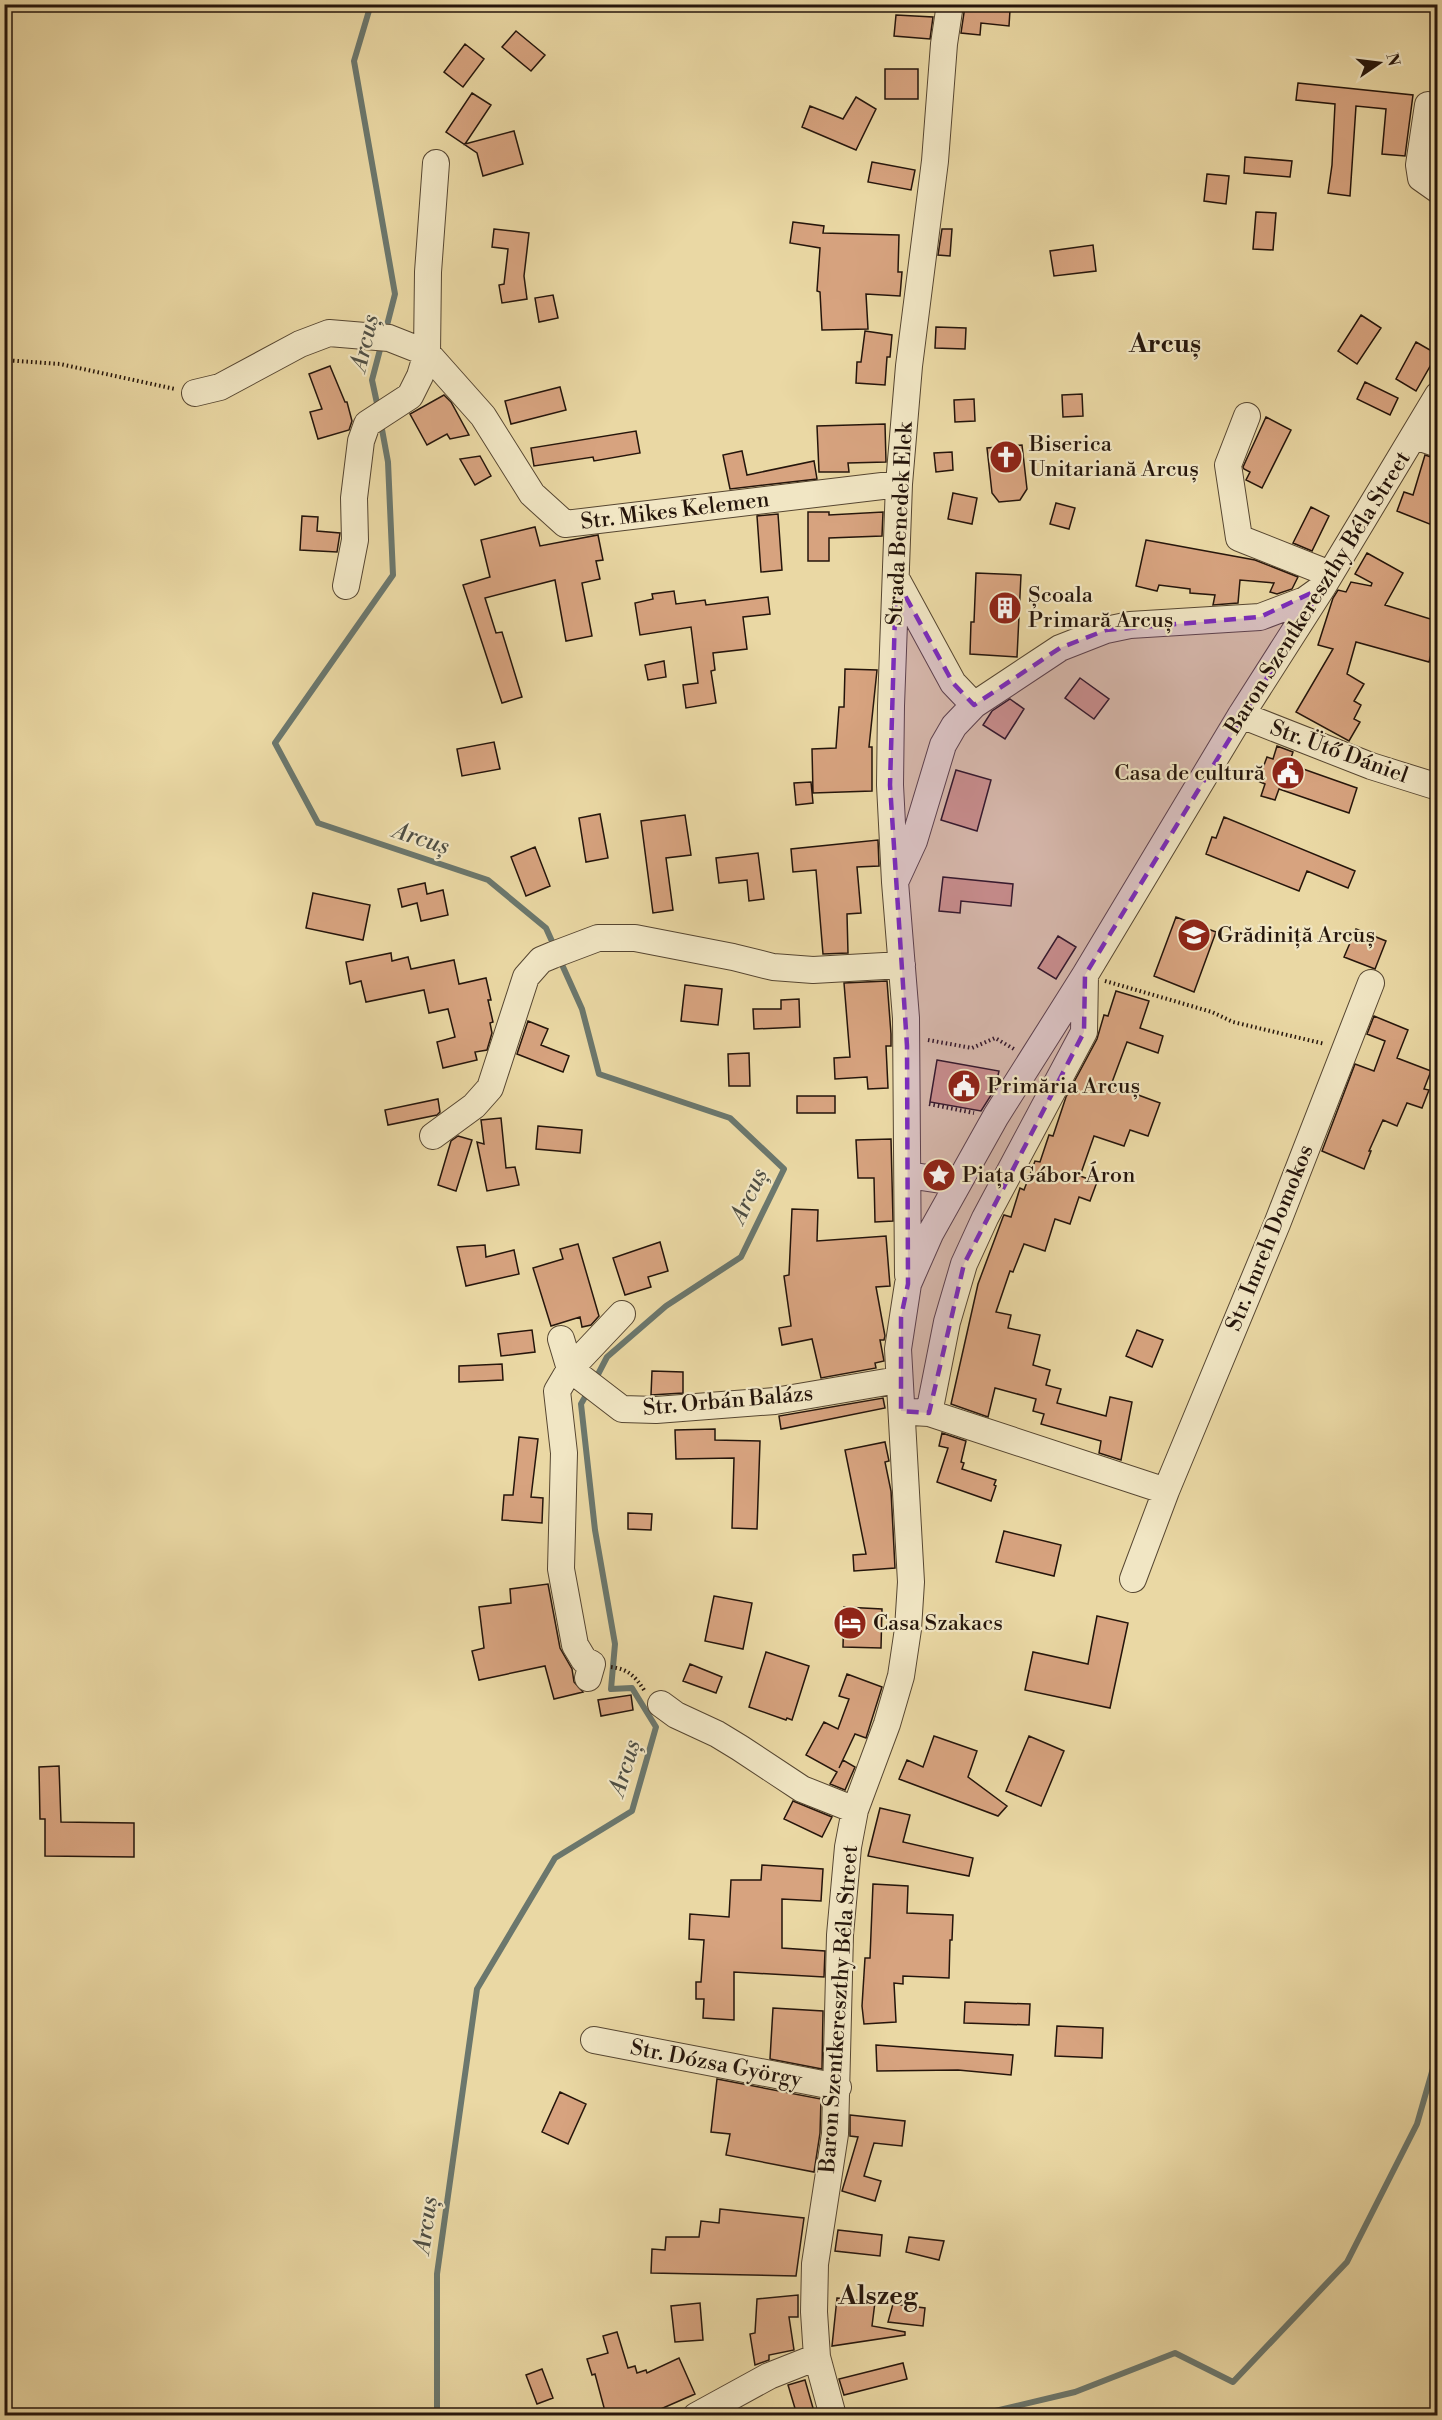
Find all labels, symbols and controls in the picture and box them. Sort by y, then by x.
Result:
north arrow [1349,33,1409,93]
text: N [1381,51,1404,69]
water label: Arcuș [343,312,386,377]
district label: Arcuș [1128,328,1201,360]
street label: Strada Benedek Elek [881,420,919,626]
place label: Biserica Unitariană Arcuș [1028,431,1199,483]
church icon: Biserica Unitariană Arcuș [988,439,1024,475]
street label: Baron Szentkereszthy Béla Street [1219,446,1417,740]
street label: Str. Mikes Kelemen [579,486,771,536]
place label: Școala Primară Arcuș [1028,582,1173,634]
building icon: Școala Primară Arcuș [987,590,1023,626]
street label: Str. Ütő Dániel [1266,714,1413,790]
public building icon: Casa de cultură [1270,755,1306,791]
place label: Casa de cultură [1114,760,1266,787]
water label: Arcuș [386,815,453,862]
school or university icon: Grădiniță Arcuș [1176,917,1212,953]
place label: Grădiniță Arcuș [1217,922,1375,949]
public building icon: Primăria Arcuș [946,1068,982,1104]
place label: Primăria Arcuș [987,1073,1140,1100]
street label: Str. Imreh Domokos [1220,1141,1320,1335]
place icon: Piața Gábor Áron [921,1157,957,1193]
place label: Piața Gábor Áron [962,1161,1135,1189]
water label: Arcuș [722,1164,775,1231]
street label: Str. Orbán Balázs [642,1380,814,1422]
hotel icon: Casa Szakacs [832,1605,868,1641]
place label: Casa Szakacs [873,1610,1003,1637]
water label: Arcuș [601,1736,648,1803]
street label: Baron Szentkereszthy Béla Street [814,1844,864,2175]
street label: Str. Dózsa György [628,2034,804,2094]
water label: Arcuș [407,2194,445,2259]
district label: Alszeg [837,2280,919,2312]

